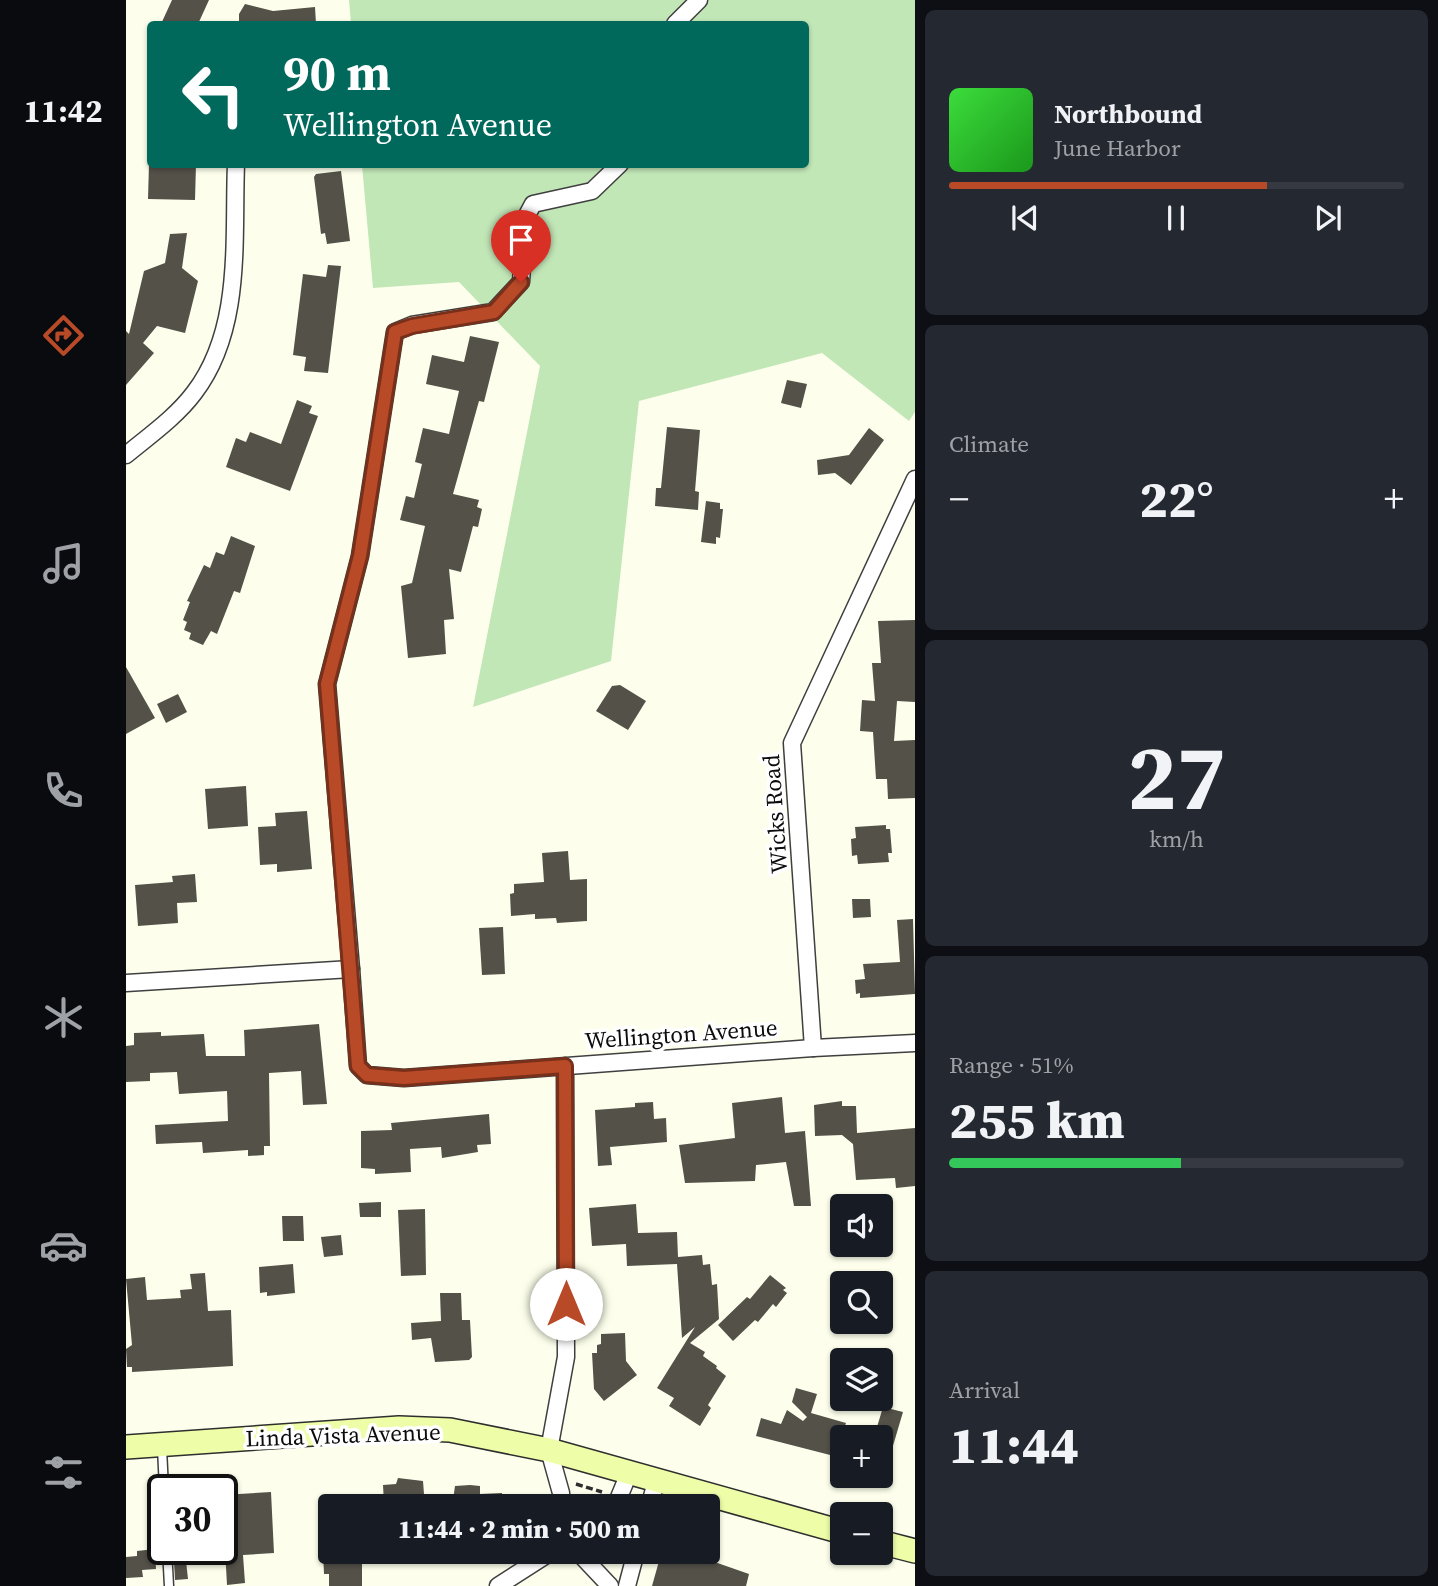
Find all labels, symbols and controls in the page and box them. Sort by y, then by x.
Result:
text: 90 m [283,39,391,106]
icon: left [168,49,259,140]
text: 11:42 [24,89,102,133]
text: Northbound [1054,96,1202,132]
text: Wellington Avenue [283,103,552,147]
text: June Harbor [1054,132,1181,164]
icon: previous [1006,199,1044,237]
icon: pause [1157,199,1195,237]
icon: next [1309,199,1347,237]
pin [491,210,551,282]
icon: arrive [502,221,540,259]
icon: directions [39,311,88,360]
text: Climate [949,428,1029,460]
text: 22° [1139,463,1214,534]
text: − [949,473,969,525]
text: + [1384,473,1404,525]
icon: music [39,539,88,588]
text: 27 [1127,715,1226,839]
street label: Wicks Road [755,753,795,875]
icon: phone [39,766,88,815]
text: km/h [1149,823,1204,855]
icon: climate [39,993,88,1042]
street label: Wellington Avenue [583,1011,779,1057]
text: Range · 51% [949,1049,1074,1081]
text: 255 km [949,1084,1125,1155]
map controls [830,1194,893,1565]
button: sound [830,1194,893,1257]
icon: car [39,1221,88,1270]
position arrow [529,1267,603,1341]
button: search [830,1271,893,1334]
button: layers [830,1348,893,1411]
text: Arrival [949,1374,1020,1406]
text: 11:44 [949,1409,1079,1480]
street label: Linda Vista Avenue [245,1416,441,1454]
button: + [830,1425,893,1488]
icon: filters [39,1448,88,1497]
speed limit sign: 30 [147,1474,238,1565]
button: − [830,1502,893,1565]
text: 11:44 · 2 min · 500 m [398,1511,640,1547]

